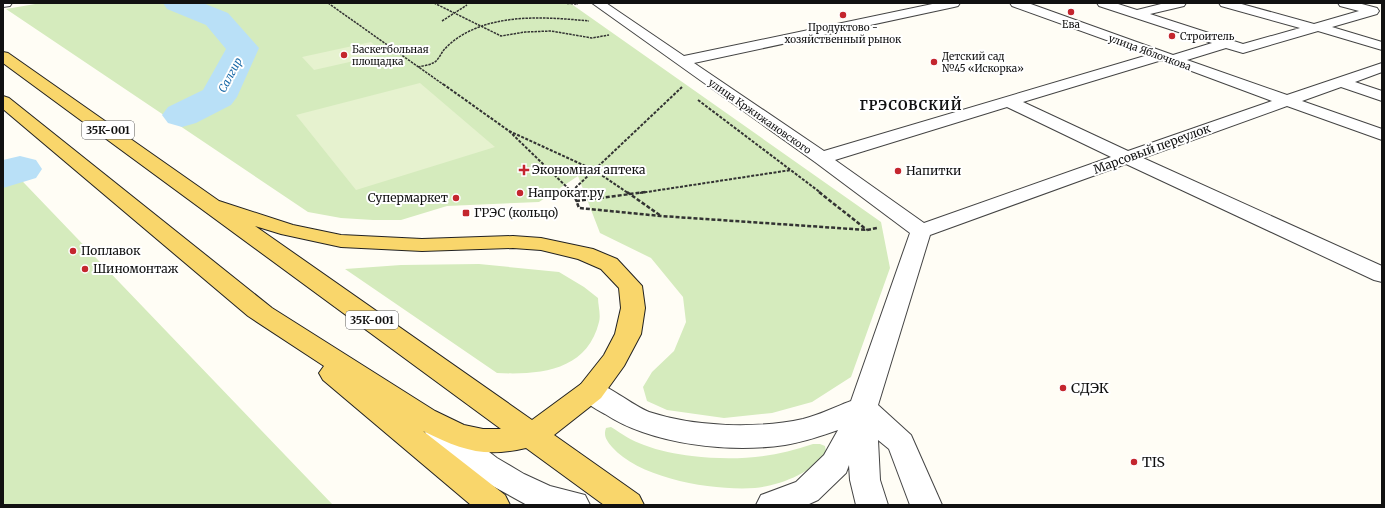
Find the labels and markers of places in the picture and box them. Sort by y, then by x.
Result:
marker: Ева [1066,7,1076,17]
marker: Продуктово - хозяйственный рынок [838,10,848,20]
place label: Ева [1062,18,1081,31]
place label: Продуктово - хозяйственный рынок [785,21,902,46]
place label: Строитель [1180,30,1235,43]
marker: Строитель [1167,31,1177,41]
place label: Баскетбольная площадка [352,43,429,68]
marker: Баскетбольная площадка [339,50,349,60]
place label: Детский сад №45 «Искорка» [942,50,1024,75]
marker: Детский сад №45 «Искорка» [929,57,939,67]
place label: Экономная аптека [532,162,646,177]
place label: Напитки [906,163,961,178]
marker: Экономная аптека [519,165,529,175]
marker: Напитки [893,166,903,176]
place label: Напрокат.ру [528,185,604,200]
marker: Напрокат.ру [515,188,525,198]
place label: Супермаркет [368,190,448,205]
marker: Супермаркет [451,193,461,203]
place label: ГРЭС (кольцо) [474,205,559,220]
marker: ГРЭС (кольцо) [461,208,471,218]
place label: Поплавок [81,243,141,258]
marker: Поплавок [68,246,78,256]
place label: Шиномонтаж [93,261,179,276]
marker: Шиномонтаж [80,264,90,274]
place label: СДЭК [1071,379,1109,397]
marker: СДЭК [1058,383,1068,393]
place label: TIS [1142,453,1165,471]
marker: TIS [1129,457,1139,467]

